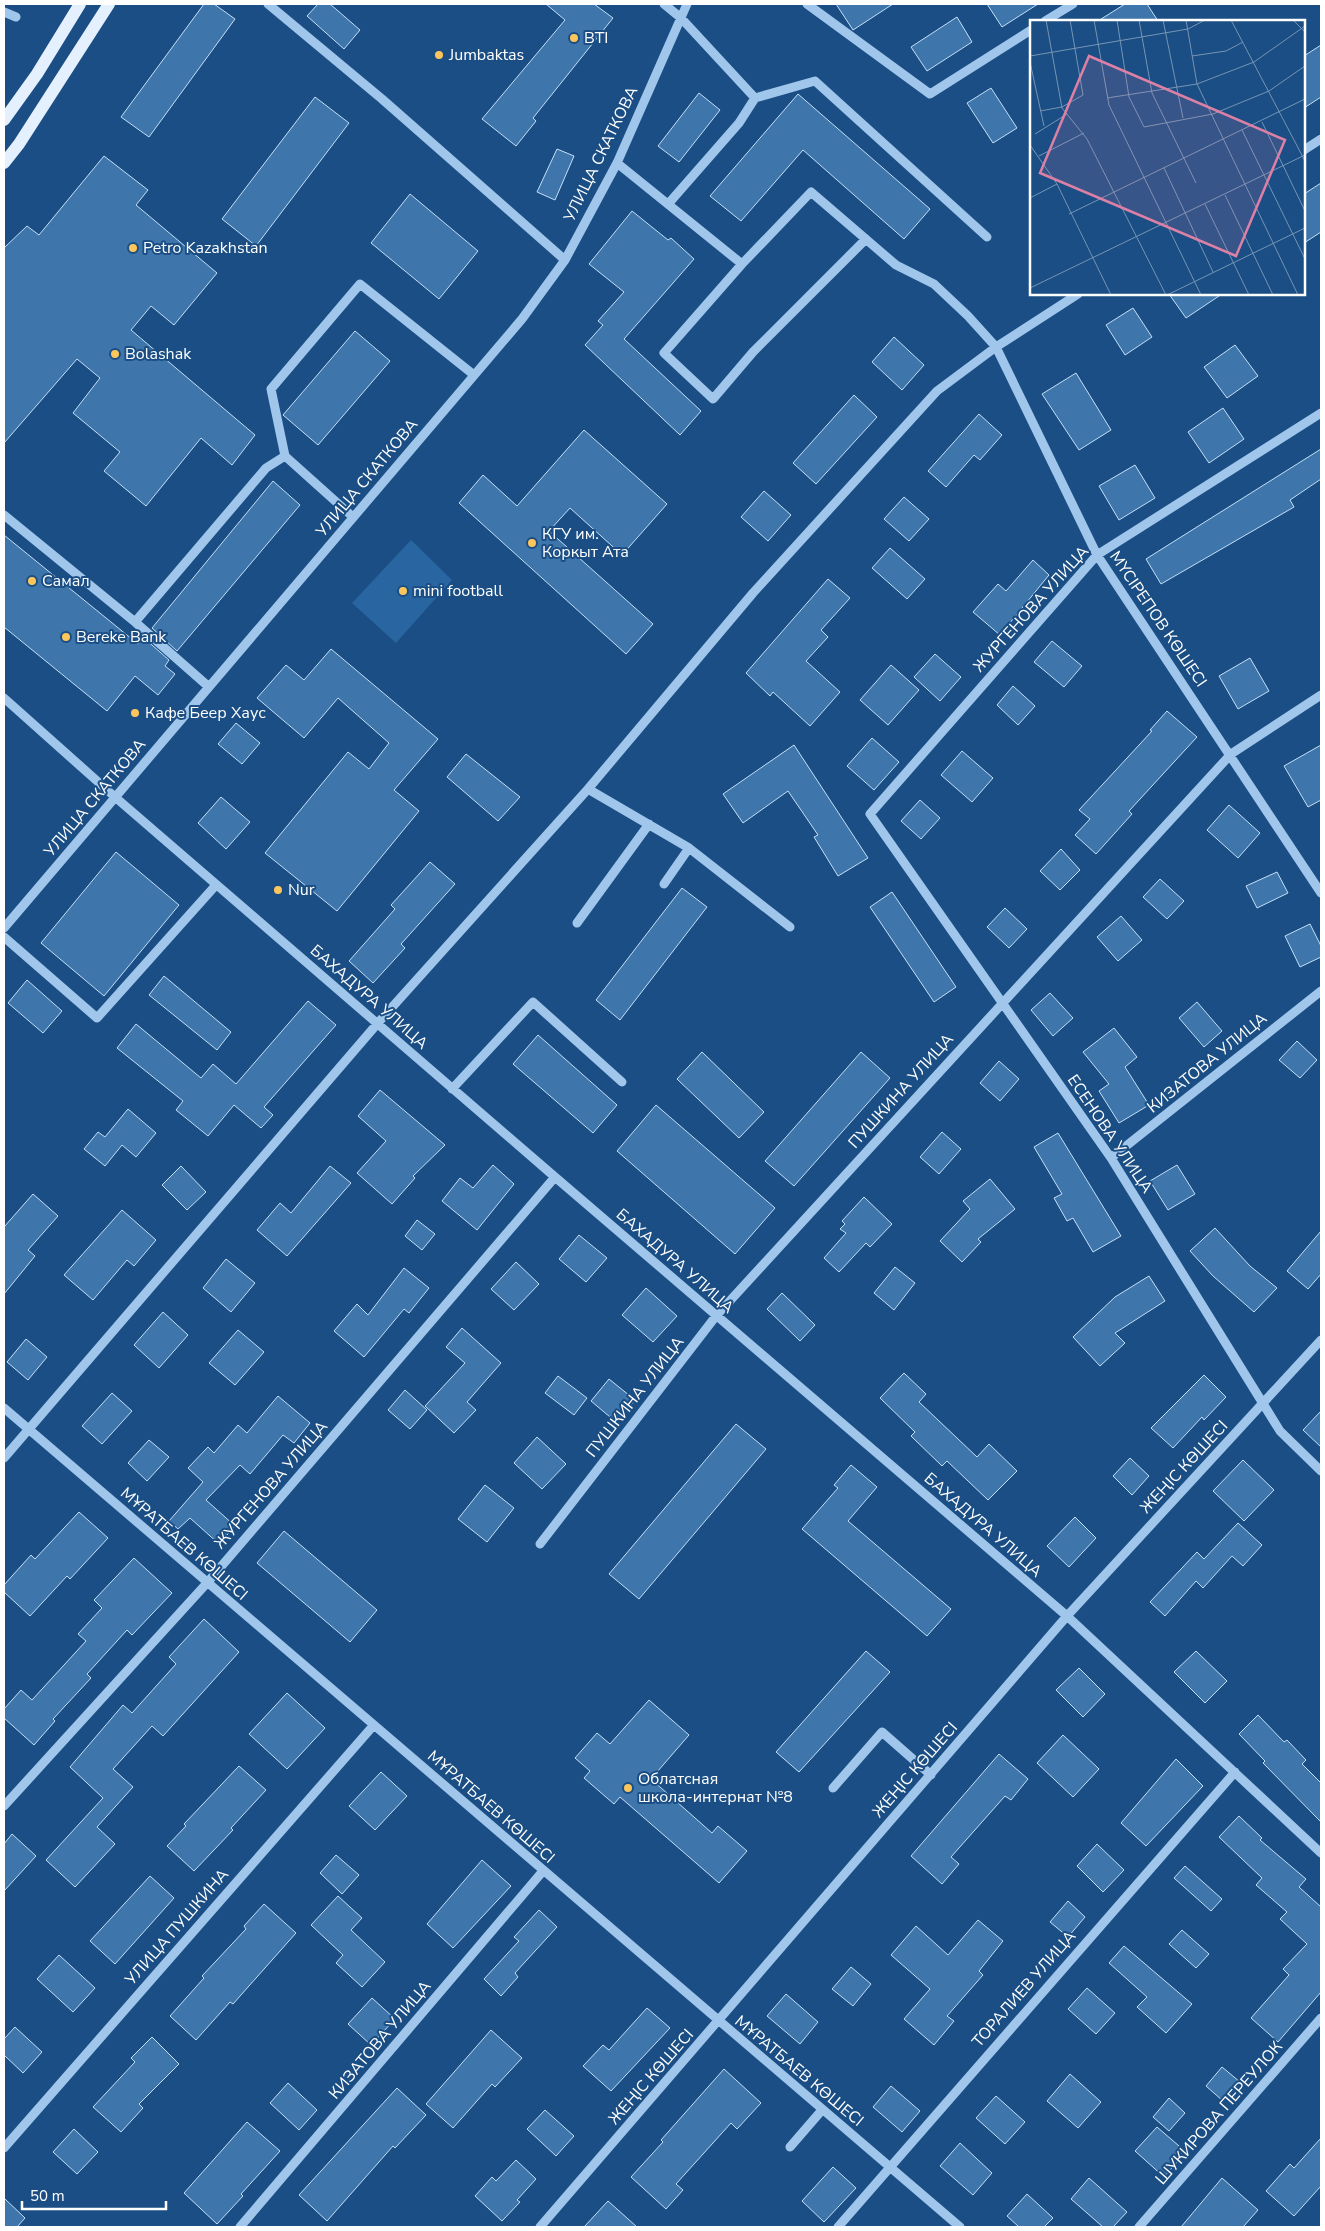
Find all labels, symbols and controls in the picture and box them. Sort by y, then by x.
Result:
inset map [1030,20,1305,295]
place label: BTI [584,27,608,49]
marker: BTI [568,32,580,44]
place label: Jumbaktas [448,44,524,66]
marker: Jumbaktas [433,49,445,61]
street label: УЛИЦА СКАТКОВА [558,82,643,226]
place label: Petro Kazakhstan [143,237,268,259]
marker: Petro Kazakhstan [127,242,139,254]
place label: Bolashak [125,343,192,365]
marker: Bolashak [109,348,121,360]
street label: УЛИЦА СКАТКОВА [310,414,423,542]
place label: КГУ им. Коркыт Ата [542,523,629,563]
marker: КГУ им. Коркыт Ата [526,537,538,549]
street label: ЖУРГЕНОВА УЛИЦА [968,541,1094,677]
street label: МҮСІРЕПОВ КӨШЕСІ [1104,547,1212,691]
place label: Самал [42,570,90,592]
marker: Самал [26,575,38,587]
place label: mini football [413,580,503,602]
marker: mini football [397,585,409,597]
place label: Bereke Bank [76,626,167,648]
marker: Bereke Bank [60,631,72,643]
place label: Кафе Беер Хаус [145,702,266,724]
marker: Кафе Беер Хаус [129,707,141,719]
street label: УЛИЦА СКАТКОВА [38,734,151,862]
place label: Nur [288,879,315,901]
marker: Nur [272,884,284,896]
street label: БАХАДУРА УЛИЦА [305,940,433,1055]
street label: КИЗАТОВА УЛИЦА [1142,1008,1272,1118]
street label: ПУШКИНА УЛИЦА [843,1029,959,1153]
street label: ЕСЕНОВА УЛИЦА [1062,1070,1158,1198]
street label: БАХАДУРА УЛИЦА [611,1204,739,1319]
street label: ПУШКИНА УЛИЦА [581,1332,689,1462]
street label: ЖУРГЕНОВА УЛИЦА [209,1416,333,1554]
street label: ЖЕҢІС КӨШЕСІ [1135,1416,1233,1518]
street label: БАХАДУРА УЛИЦА [919,1468,1047,1583]
street label: МҰРАТБАЕВ КӨШЕСІ [116,1483,252,1605]
street label: ЖЕҢІС КӨШЕСІ [867,1717,963,1823]
street label: МҰРАТБАЕВ КӨШЕСІ [423,1746,559,1868]
place label: Облатсная школа-интернат №8 [638,1768,793,1808]
marker: Облатсная школа-интернат №8 [622,1782,634,1794]
street label: УЛИЦА ПУШКИНА [120,1864,234,1991]
street label: ТОРАЛИЕВ УЛИЦА [967,1926,1081,2052]
street label: КИЗАТОВА УЛИЦА [324,1976,436,2104]
street label: МҰРАТБАЕВ КӨШЕСІ [730,2010,868,2132]
street label: ЖЕҢІС КӨШЕСІ [603,2024,699,2130]
street label: ШУКИРОВА ПЕРЕУЛОК [1151,2036,1288,2189]
scale bar [22,2178,166,2210]
text: 50 m [30,2186,65,2206]

